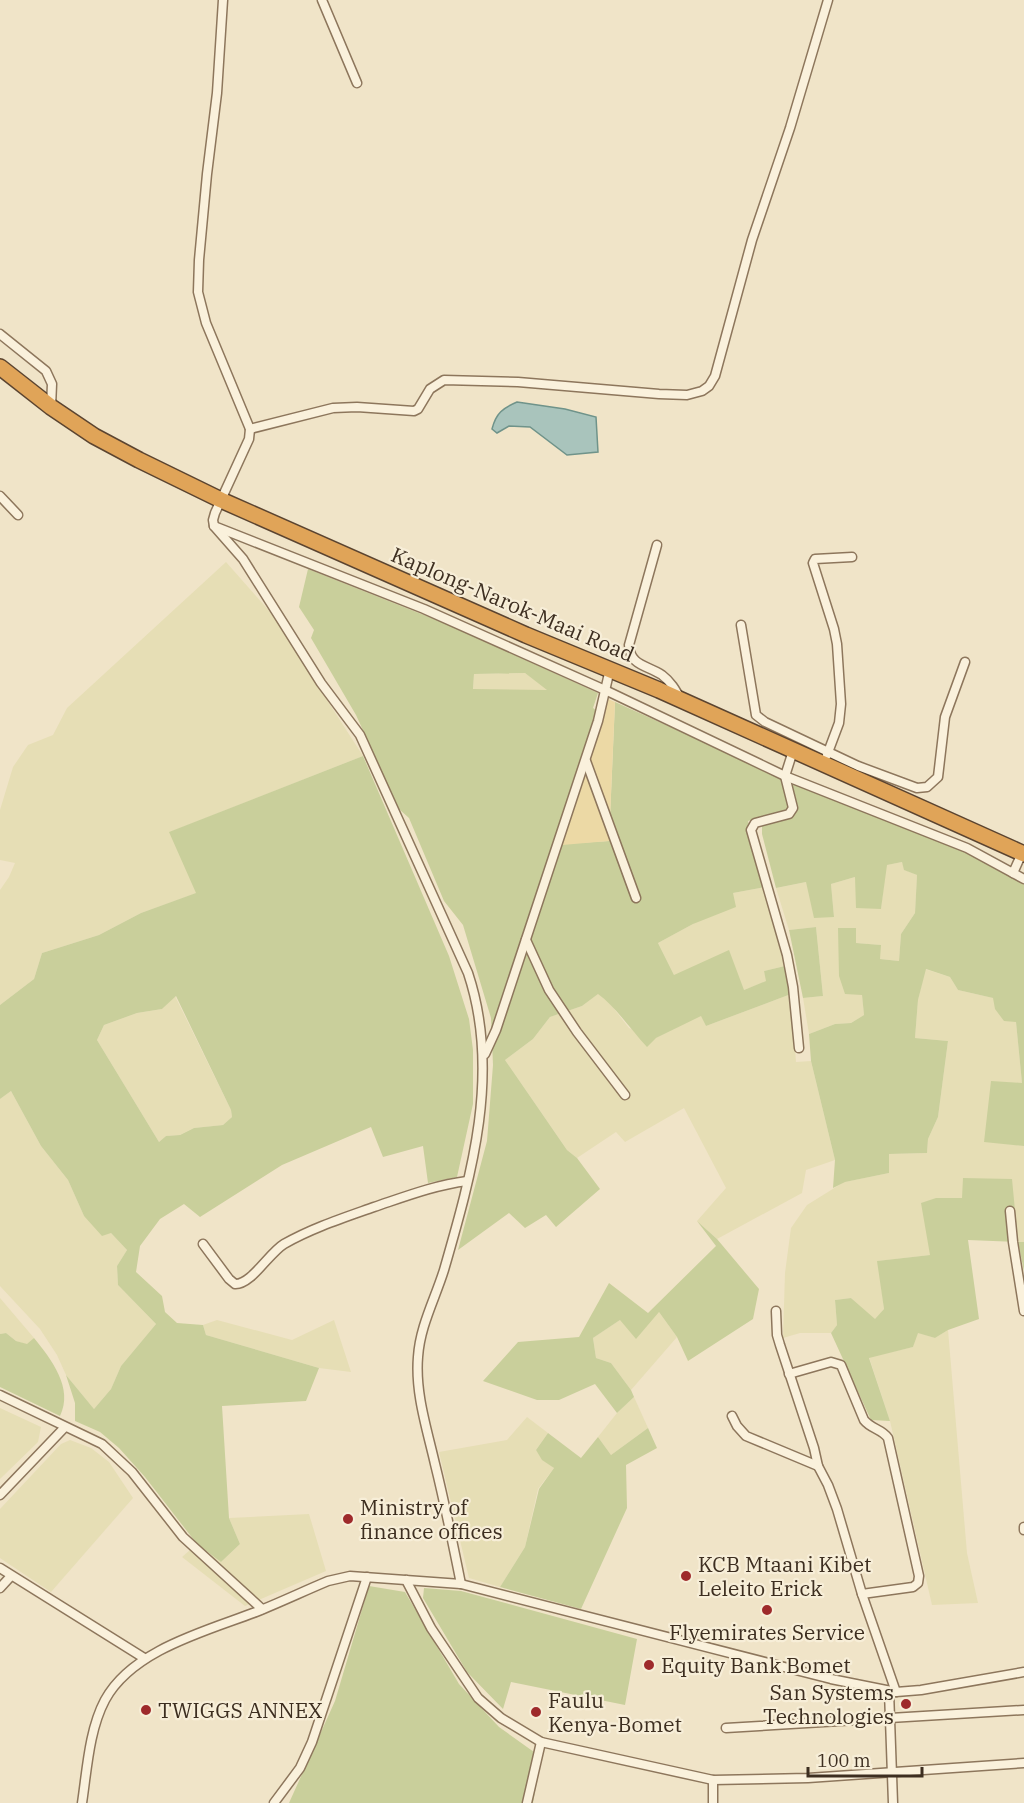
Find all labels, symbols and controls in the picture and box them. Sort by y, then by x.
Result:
street label: Kaplong-Narok-Maai Road [387,540,639,668]
place label: Ministry of finance offices [360,1493,503,1545]
marker: Ministry of finance offices [341,1512,355,1526]
place label: KCB Mtaani Kibet Leleito Erick [698,1550,871,1602]
marker: KCB Mtaani Kibet Leleito Erick [679,1569,693,1583]
marker: Flyemirates Service [760,1603,774,1617]
place label: Flyemirates Service [669,1618,865,1646]
place label: Equity Bank Bomet [661,1651,851,1679]
marker: Equity Bank Bomet [642,1658,656,1672]
place label: San Systems Technologies [763,1678,894,1730]
place label: Faulu Kenya-Bomet [548,1686,682,1738]
place label: TWIGGS ANNEX [158,1696,322,1724]
marker: San Systems Technologies [899,1697,913,1711]
marker: TWIGGS ANNEX [139,1703,153,1717]
marker: Faulu Kenya-Bomet [529,1705,543,1719]
scale bar [808,1740,922,1778]
text: 100 m [817,1749,871,1772]

